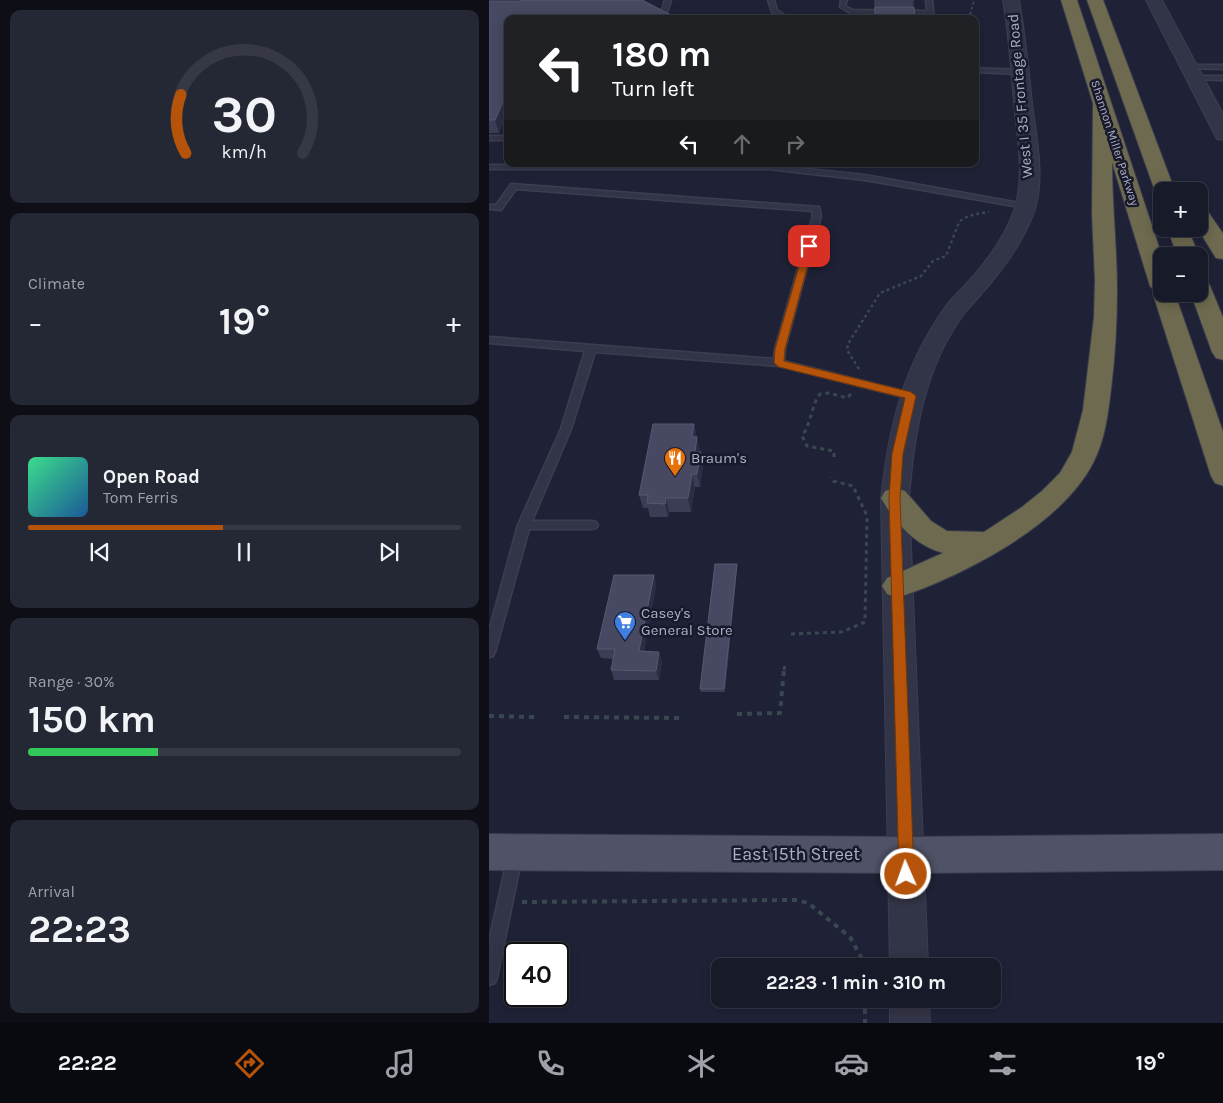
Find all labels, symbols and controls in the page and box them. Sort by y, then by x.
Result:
street label: West I 35 Frontage Road [1004,13,1036,179]
text: 180 m [612,34,711,75]
icon: left [529,35,594,100]
text: Turn left [612,76,695,102]
street label: Shannon Miller Parkway [1088,78,1142,208]
text: 30 [212,84,277,145]
icon: left [675,130,703,158]
icon: ahead [728,130,756,158]
icon: right [781,130,809,158]
text: km/h [222,142,267,163]
map controls [1153,182,1208,302]
button: + [1153,182,1208,237]
pin [788,225,830,267]
icon: arrive [795,232,823,260]
button: − [1153,247,1208,302]
text: Climate [28,274,85,293]
text: 19° [219,299,270,344]
text: − [28,306,43,339]
text: + [446,306,461,339]
restaurant icon: Braum's [663,446,687,477]
place label: Braum's [691,449,747,467]
text: Open Road [103,466,200,488]
text: Tom Ferris [103,488,178,507]
icon: previous [86,538,114,566]
icon: pause [230,538,258,566]
icon: next [375,538,403,566]
place label: Casey's General Store [641,604,733,639]
supermarket icon: Casey's General Store [613,610,637,641]
text: Range · 30% [28,672,115,691]
text: 150 km [28,697,156,742]
street label: East 15th Street [732,843,860,865]
position arrow [879,847,931,899]
text: Arrival [28,882,75,901]
text: 22:23 [28,907,131,952]
speed limit sign: 40 [504,942,569,1007]
text: 22:23 · 1 min · 310 m [766,972,946,994]
icon: directions [232,1046,267,1081]
icon: music [383,1046,418,1081]
icon: phone [533,1046,568,1081]
icon: climate [684,1046,719,1081]
icon: car [834,1046,869,1081]
icon: filters [985,1046,1020,1081]
text: 22:22 [58,1050,117,1076]
text: 19° [1135,1050,1165,1076]

